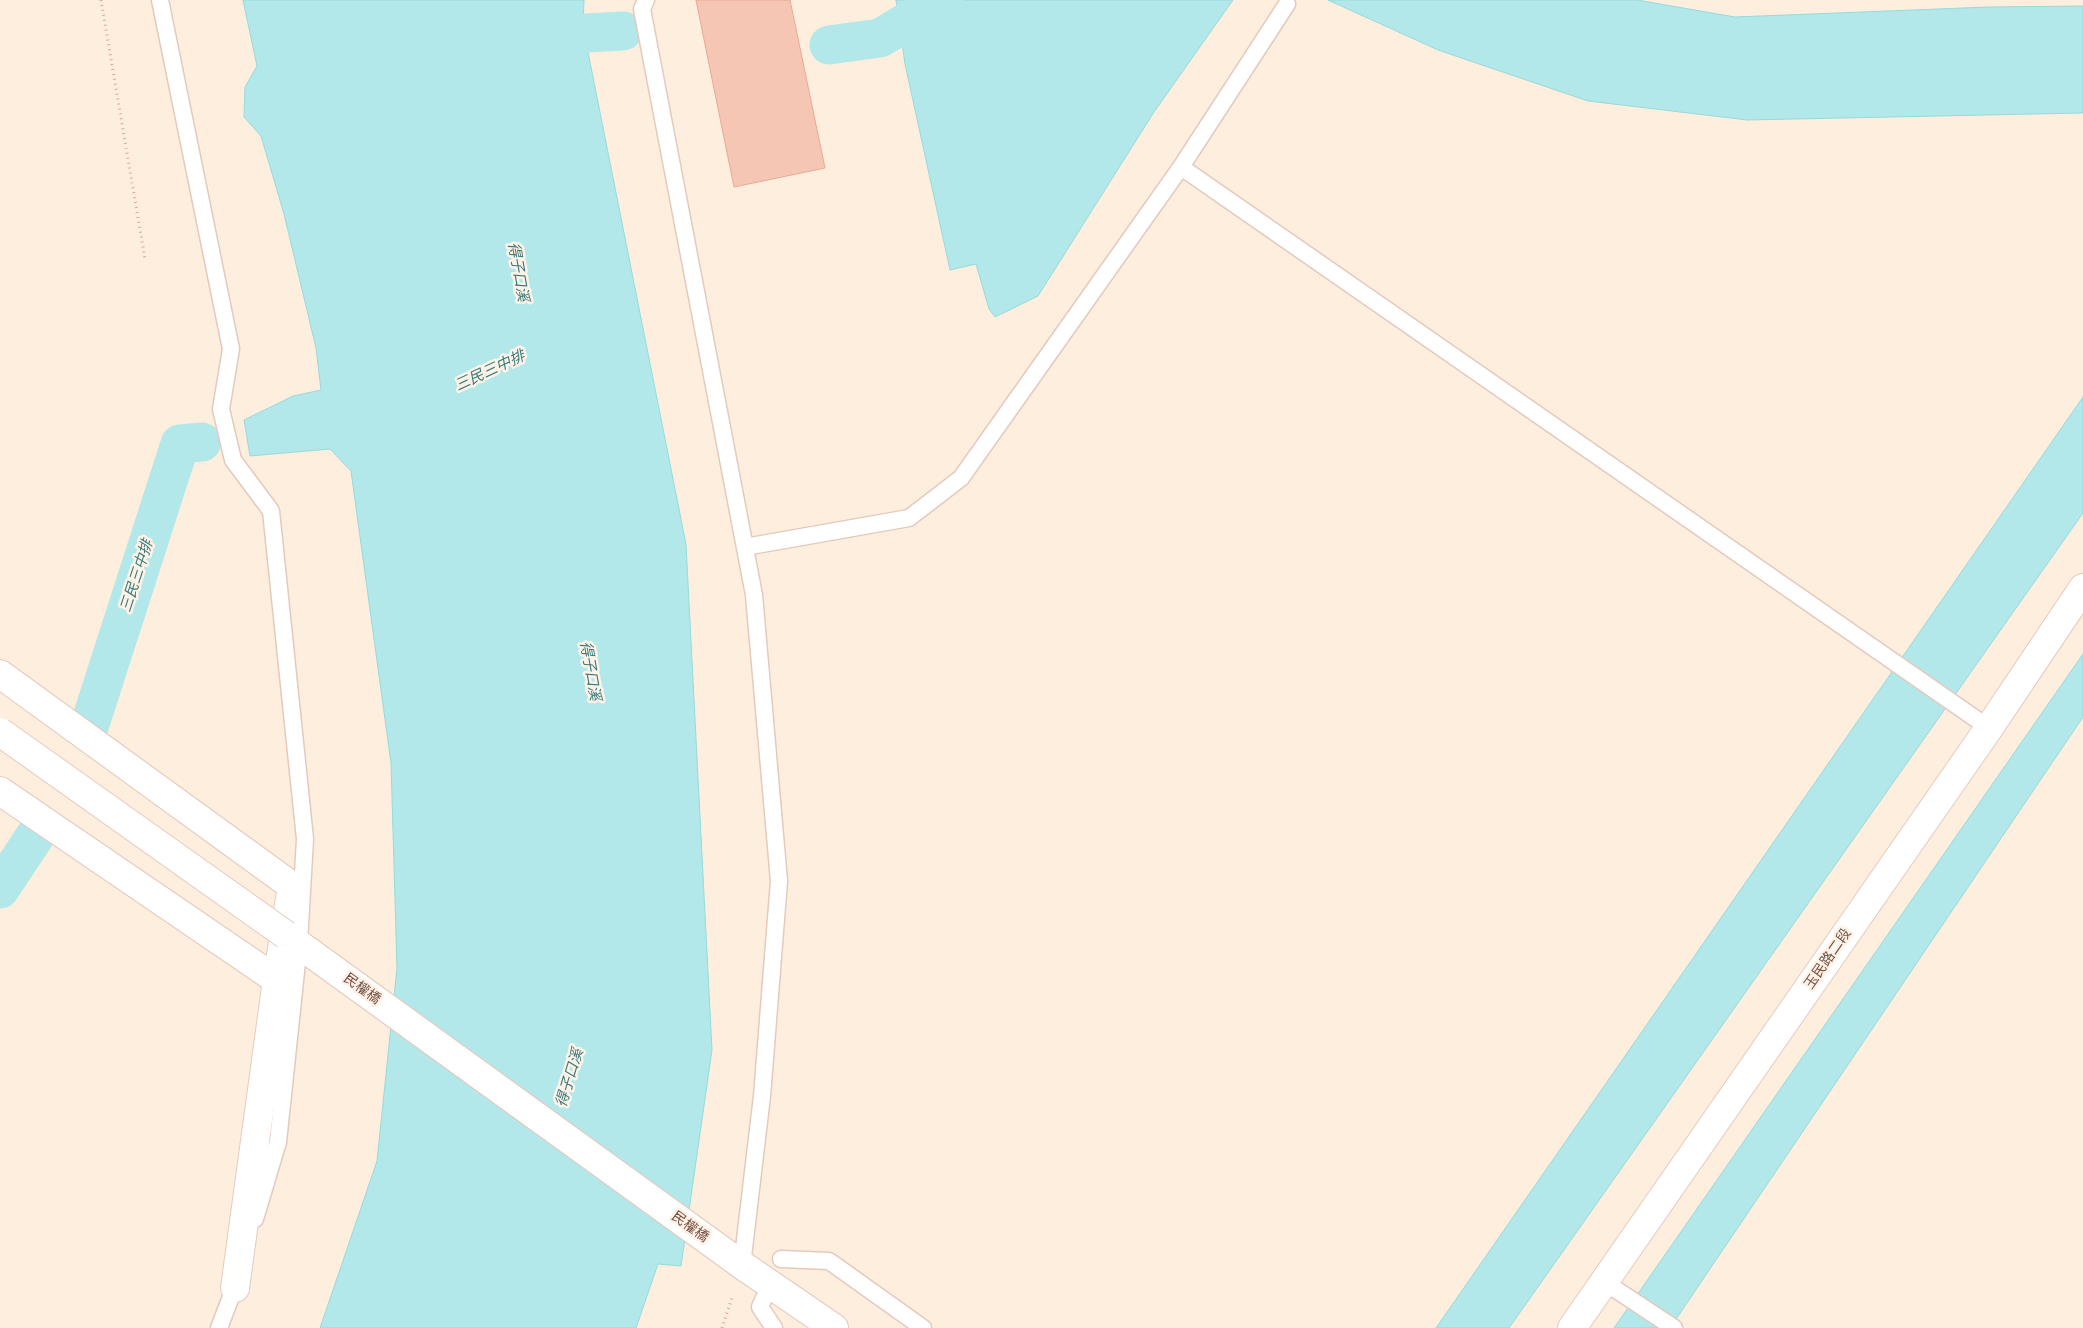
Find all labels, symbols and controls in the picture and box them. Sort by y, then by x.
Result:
water label: 得子口溪 [504,241,532,303]
water label: 三民三中排 [452,347,528,395]
water label: 三民三中排 [117,538,157,614]
water label: 得子口溪 [576,640,604,702]
street label: 玉民路二段 [1801,926,1855,992]
street label: 民權橋 [340,970,384,1008]
water label: 得子口溪 [553,1047,587,1109]
street label: 民權橋 [668,1208,712,1246]

